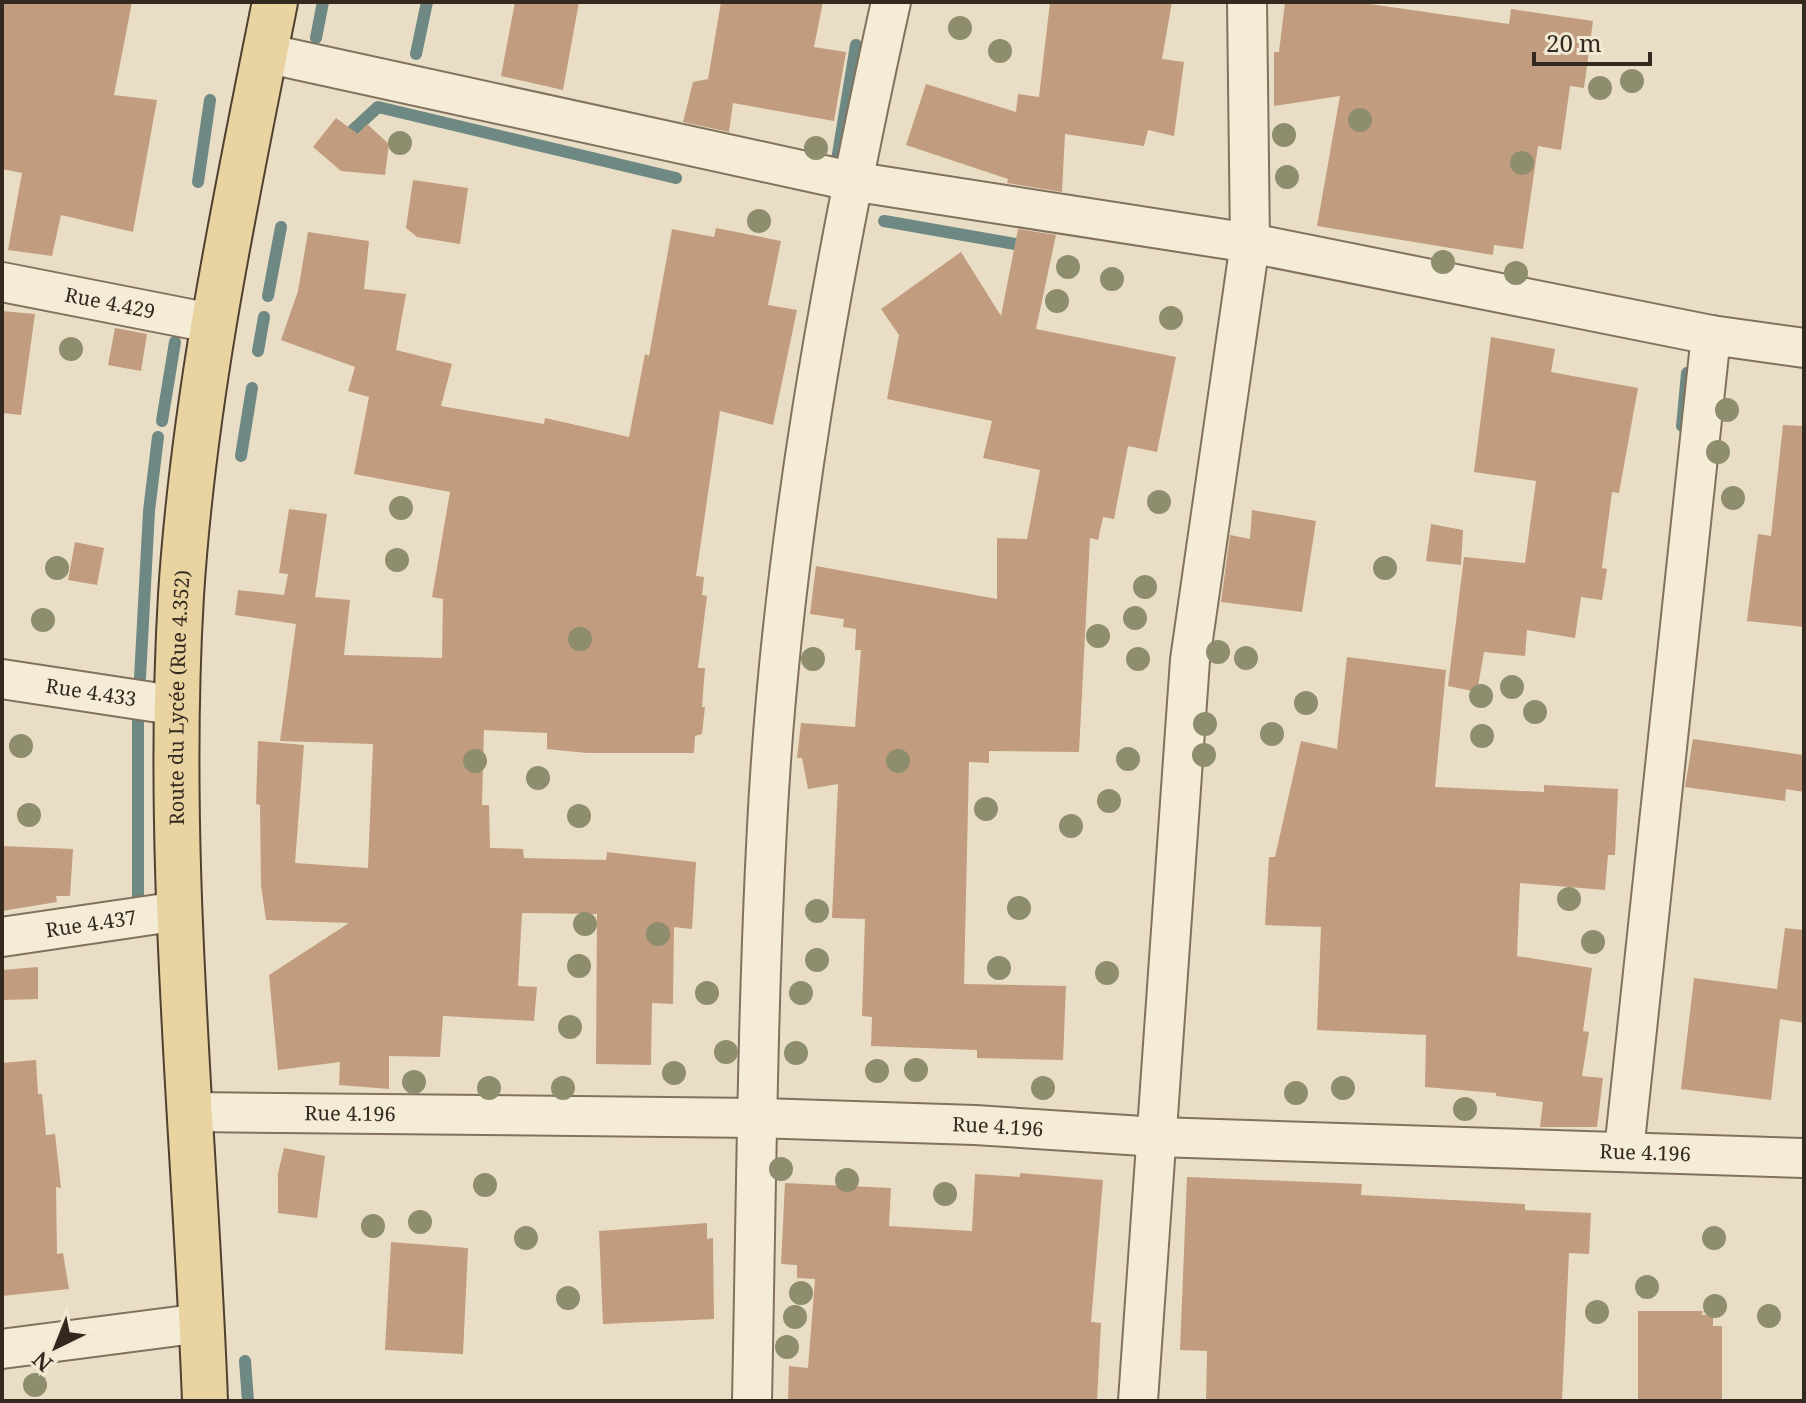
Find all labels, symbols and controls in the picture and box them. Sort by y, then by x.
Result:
scale bar [1534,16,1650,66]
text: 20 m [1546,26,1602,59]
street label: Rue 4.429 [63,281,158,325]
street label: Route du Lycée (Rue 4.352) [162,569,196,826]
street label: Rue 4.433 [44,672,138,712]
street label: Rue 4.437 [44,903,138,943]
street label: Rue 4.196 [304,1099,396,1127]
street label: Rue 4.196 [952,1110,1044,1142]
street label: Rue 4.196 [1599,1137,1691,1167]
north arrow [16,1307,96,1387]
text: N [25,1345,58,1379]

